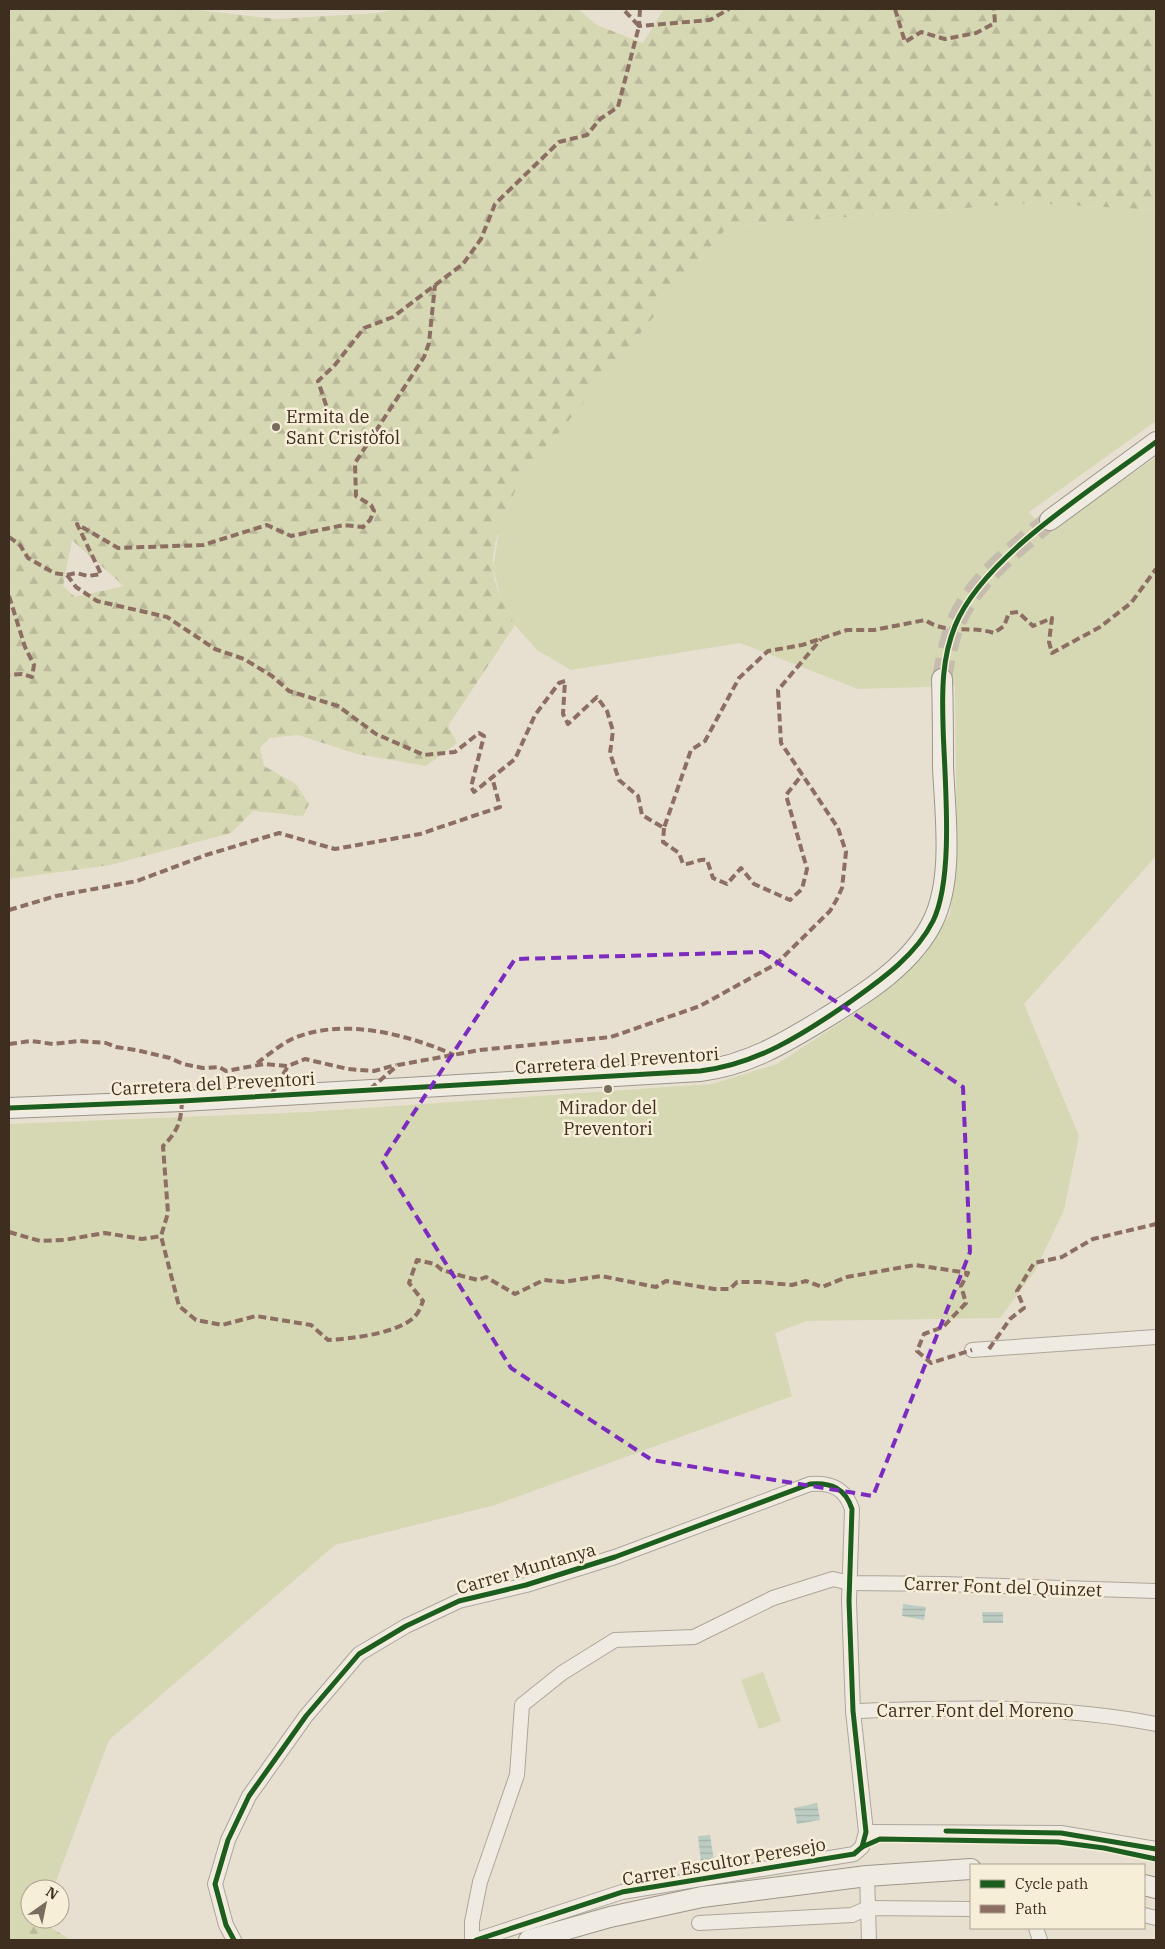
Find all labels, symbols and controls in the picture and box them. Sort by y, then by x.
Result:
place label: Ermita de Sant Cristòfol [286,405,400,449]
marker: Ermita de Sant Cristòfol [270,421,282,433]
street label: Carretera del Preventori [514,1042,720,1079]
street label: Carretera del Preventori [110,1067,316,1100]
marker: Mirador del Preventori [602,1083,614,1095]
place label: Mirador del Preventori [559,1096,657,1140]
street label: Carrer Muntanya [453,1538,598,1599]
street label: Carrer Font del Quinzet [904,1572,1102,1601]
street label: Carrer Font del Moreno [876,1699,1074,1722]
street label: Carrer Escultor Peresejo [620,1832,827,1891]
legend [970,1864,1145,1929]
text: Cycle path [1015,1874,1088,1893]
north arrow [20,1879,70,1929]
text: N [43,1883,62,1904]
text: Path [1015,1899,1047,1918]

